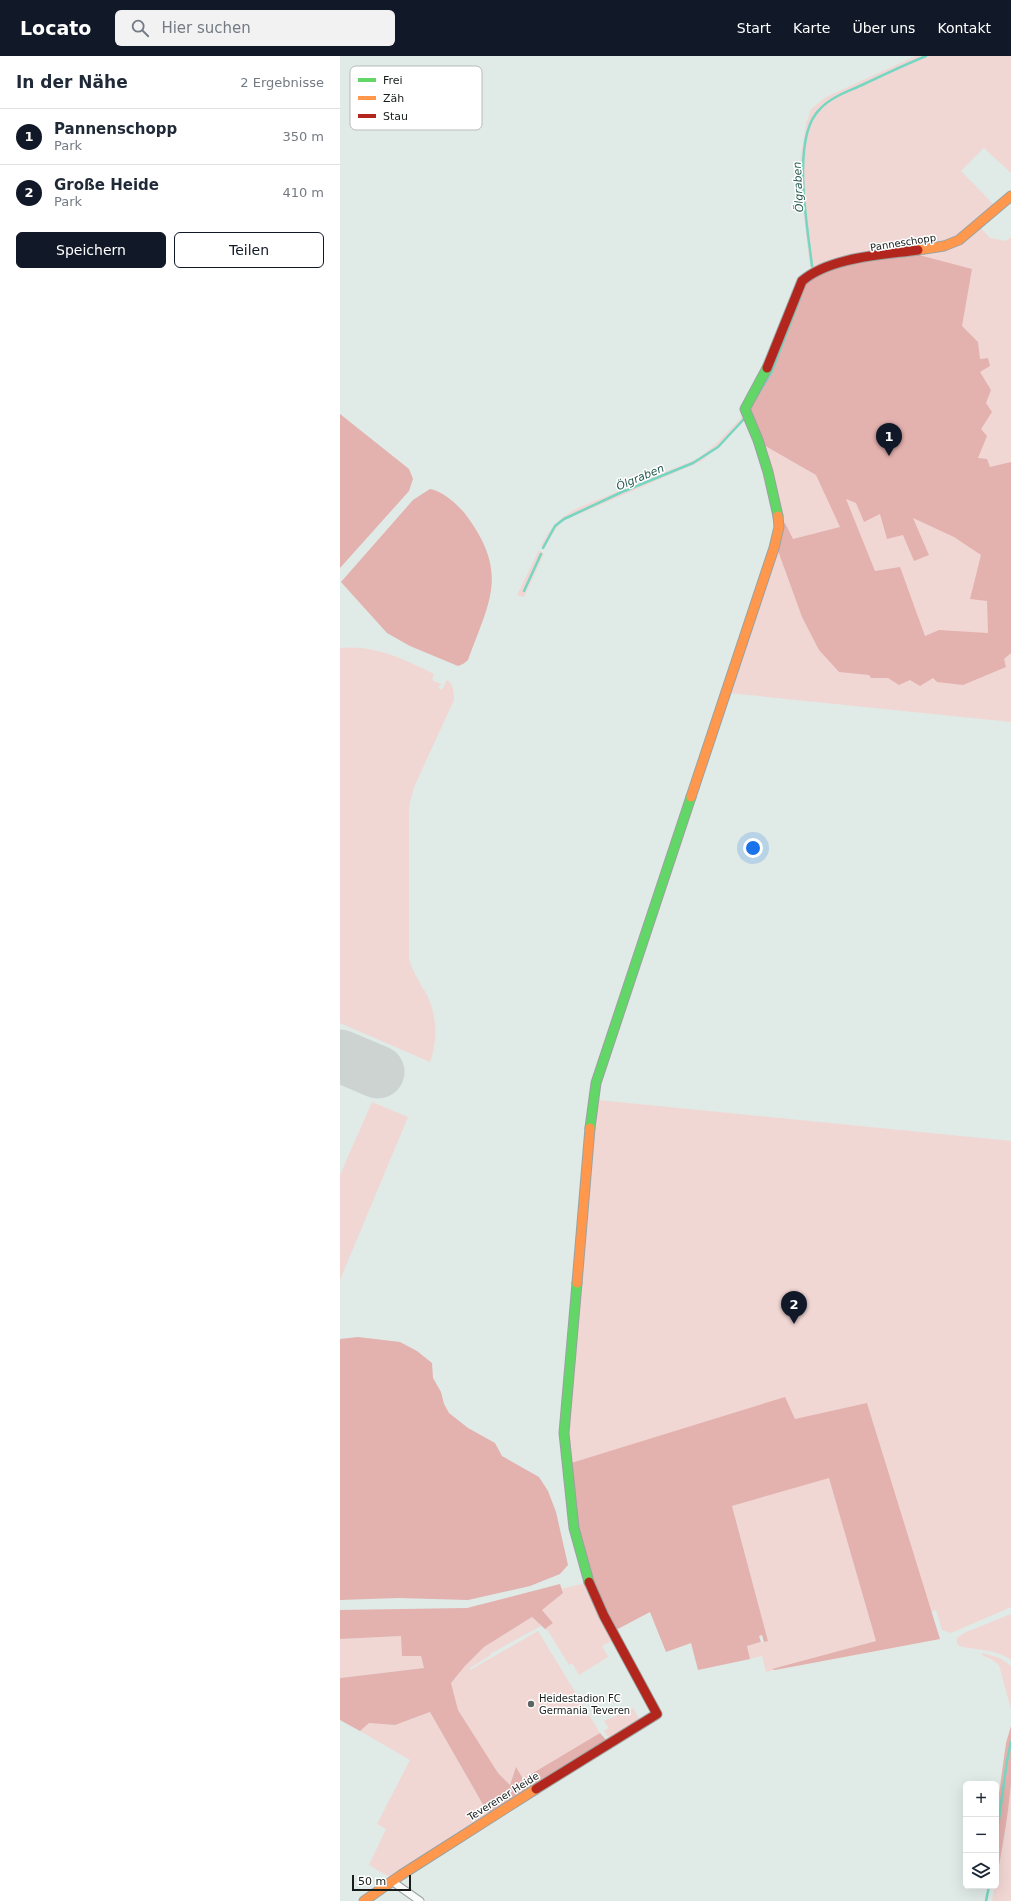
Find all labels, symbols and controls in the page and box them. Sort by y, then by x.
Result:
search box [115,10,395,46]
text: Locato [20,17,91,39]
icon: search [129,17,151,39]
text: Hier suchen [161,19,251,37]
text: Start [737,20,771,36]
text: Karte [793,20,830,36]
text: Über uns [852,20,915,36]
text: Kontakt [937,20,991,36]
legend [350,66,482,130]
text: In der Nähe [16,72,128,92]
text: Frei [383,74,403,87]
text: 2 Ergebnisse [240,75,324,90]
text: Zäh [383,92,404,105]
text: Stau [383,110,408,123]
text: Pannenschopp [54,120,177,138]
text: 1 [24,129,34,144]
text: 350 m [282,129,324,144]
text: Park [54,138,82,153]
water label: Ölgraben [791,161,806,213]
text: Große Heide [54,176,159,194]
text: 2 [24,185,34,200]
text: 410 m [282,185,324,200]
text: Park [54,194,82,209]
button: Speichern [16,232,166,268]
button: Teilen [174,232,324,268]
street label: Panneschopp [869,232,937,253]
pin: 1 [876,423,902,456]
water label: Ölgraben [614,462,666,493]
your location [743,838,763,858]
pin: 2 [781,1291,807,1324]
place label: Heidestadion FC Germania Teveren [539,1693,630,1716]
marker: Heidestadion FC Germania Teveren [526,1699,536,1709]
street label: Teverener Heide [465,1770,541,1823]
map controls [963,1781,999,1889]
button: + [963,1781,999,1817]
button: − [963,1817,999,1853]
button: layers [963,1853,999,1889]
scale bar [352,1873,411,1892]
text: 50 m [358,1875,386,1888]

